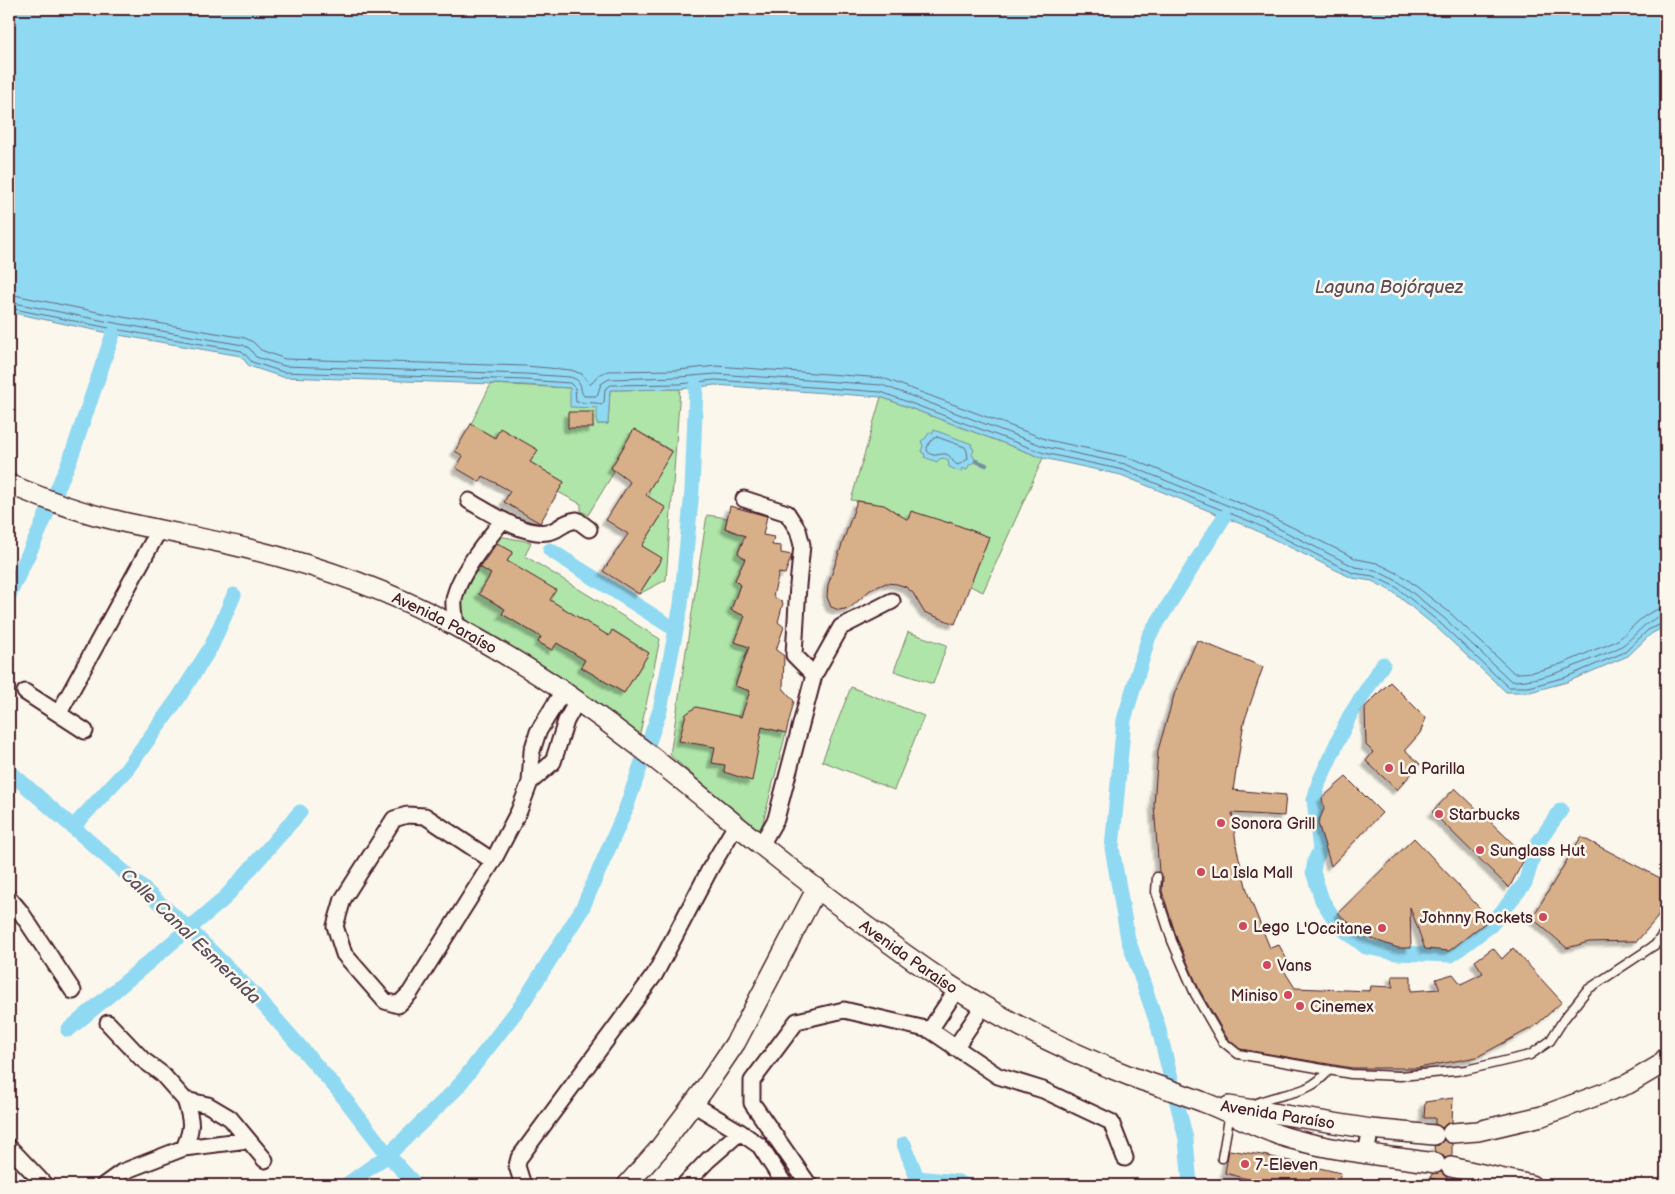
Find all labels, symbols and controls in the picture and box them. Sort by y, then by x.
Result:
water label: Laguna Bojórquez [1315,277,1464,298]
street label: Avenida Paraíso [389,589,500,659]
place label: La Parilla [1399,760,1465,779]
marker: La Parilla [1383,762,1395,774]
place label: Starbucks [1449,806,1520,825]
marker: Starbucks [1433,808,1445,820]
place label: Sonora Grill [1231,815,1315,834]
marker: Sonora Grill [1215,817,1227,829]
place label: Sunglass Hut [1490,842,1585,861]
marker: Sunglass Hut [1474,844,1486,856]
water label: Calle Canal Esmeralda [116,864,265,1009]
place label: La Isla Mall [1211,864,1293,883]
marker: La Isla Mall [1195,866,1207,878]
place label: Johnny Rockets [1420,909,1533,928]
marker: Johnny Rockets [1537,911,1549,923]
street label: Avenida Paraíso [855,917,961,999]
place label: Lego [1253,918,1290,937]
marker: Lego [1237,920,1249,932]
place label: L'Occitane [1296,920,1373,939]
marker: L'Occitane [1376,922,1388,934]
place label: Vans [1277,957,1312,976]
marker: Vans [1261,959,1273,971]
place label: Miniso [1231,987,1278,1006]
marker: Miniso [1282,989,1294,1001]
place label: Cinemex [1310,998,1374,1017]
marker: Cinemex [1294,1000,1306,1012]
street label: Avenida Paraíso [1219,1097,1336,1134]
place label: 7-Eleven [1255,1156,1318,1175]
marker: 7-Eleven [1239,1158,1251,1170]

